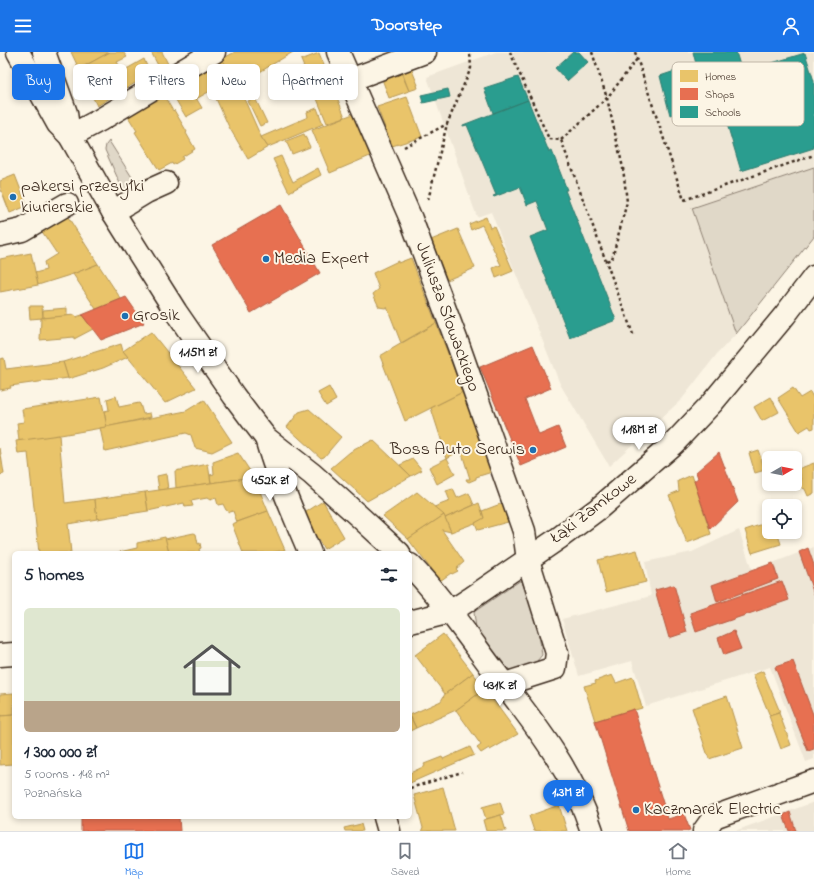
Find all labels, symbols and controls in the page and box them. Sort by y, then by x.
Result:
text: Doorstep [372,13,442,39]
icon: menu [12,15,34,37]
icon: person [780,15,802,37]
legend [672,62,804,126]
chip: Buy [12,64,65,100]
chip: Rent [73,64,127,100]
chip: Filters [135,64,199,100]
chip: New [207,64,260,100]
chip: Apartment [268,64,358,100]
text: Homes [705,69,737,85]
text: Shops [705,87,735,103]
text: Schools [705,105,741,121]
place label: pakersi przesyłki kiurierskie [21,174,144,221]
marker: pakersi przesyłki kiurierskie [8,192,18,202]
street label: Juliusza Słowackiego [407,238,486,396]
place label: Media Expert [274,246,369,272]
marker: Media Expert [261,254,271,264]
place label: Grosik [133,303,180,329]
marker: Grosik [120,311,130,321]
pin: 1.15M zł [157,340,239,374]
text: 1.15M zł [179,343,217,362]
pin: 1.18M zł [598,417,680,451]
text: 1.18M zł [621,420,657,439]
place label: Boss Auto Serwis [389,437,525,463]
marker: Boss Auto Serwis [528,445,538,455]
north arrow [762,451,802,491]
map controls [762,451,802,539]
street label: Łąki Zamkowe [545,466,643,552]
pin: 452K zł [233,468,307,502]
text: 452K zł [251,471,289,490]
button: locate [762,499,802,539]
text: 5 homes [24,563,84,588]
icon: filters [378,564,400,586]
icon: home [176,634,248,706]
pin: 431K zł [463,673,537,707]
text: 431K zł [484,676,516,695]
text: 1 300 000 zł [24,740,97,765]
text: 5 rooms · 148 m² [24,765,110,784]
pin: 1.3M zł [531,780,605,814]
text: 1.3M zł [552,783,584,802]
text: Poznańska [24,784,82,803]
place label: Kaczmarek Electric [644,797,781,823]
marker: Kaczmarek Electric [631,805,641,815]
tab: Map [123,840,145,880]
tab: Saved [391,840,420,880]
tab: Home [665,840,691,880]

